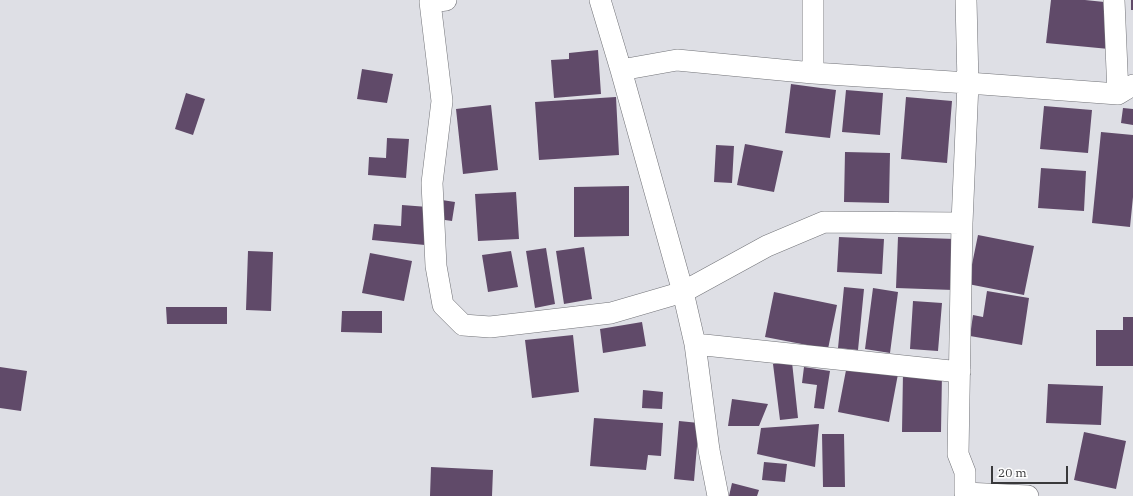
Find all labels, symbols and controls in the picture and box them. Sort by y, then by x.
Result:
scale bar [993,458,1070,484]
text: 20 m [998,465,1027,480]

